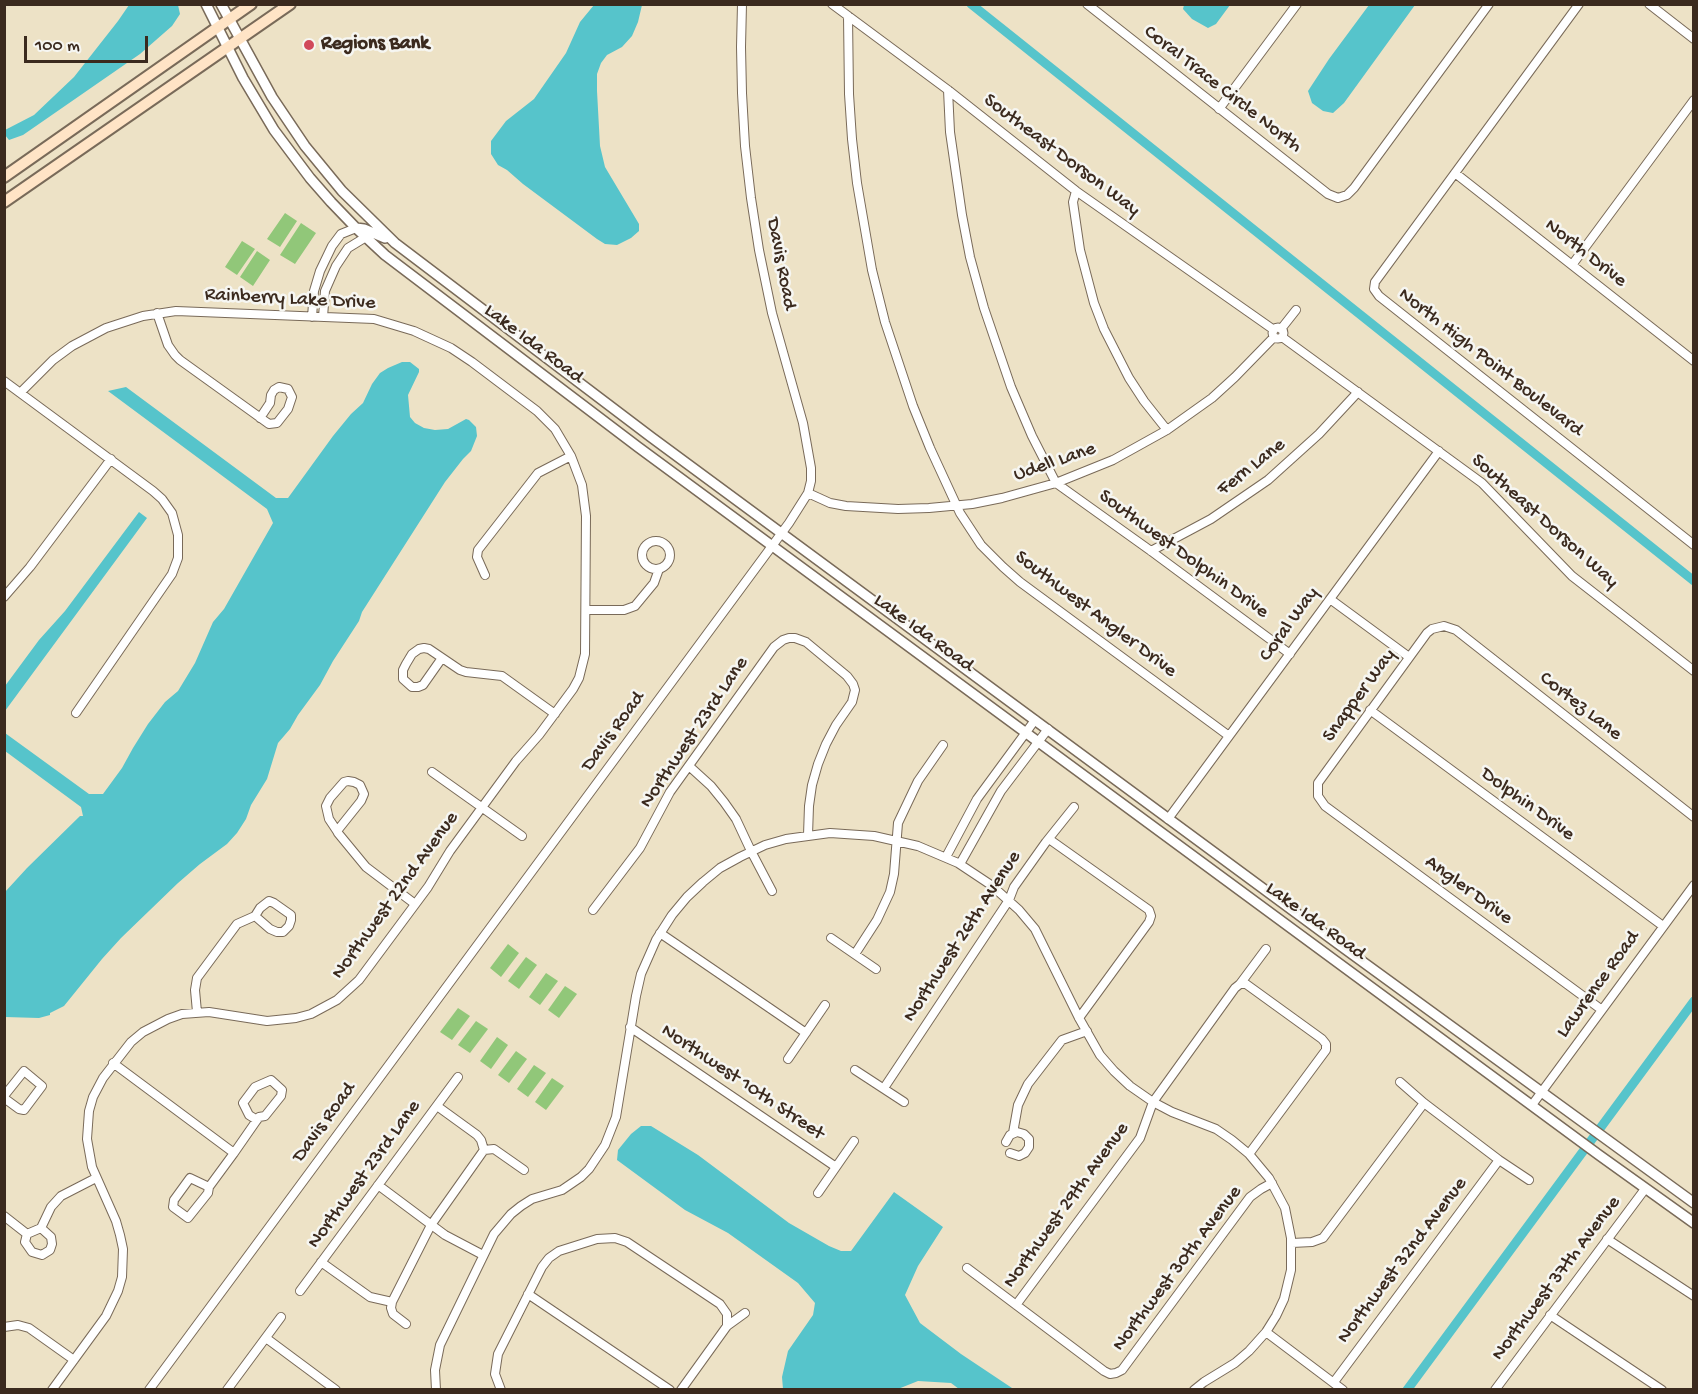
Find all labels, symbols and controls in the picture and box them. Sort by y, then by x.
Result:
street label: Coral Trace Circle North [1138,21,1306,159]
scale bar [27,24,152,62]
place label: Regions Bank [321,33,429,57]
text: 100 m [35,36,80,57]
marker: Regions Bank [302,38,316,52]
street label: Southeast Dorson Way [978,89,1144,223]
street label: North Drive [1539,214,1631,294]
street label: Davis Road [759,216,801,312]
street label: North High Point Boulevard [1393,283,1587,443]
street label: Rainberry Lake Drive [204,284,376,316]
street label: Lake Ida Road [478,300,588,390]
street label: Fern Lane [1213,434,1291,502]
street label: Udell Lane [1011,438,1099,488]
street label: Southeast Dorson Way [1465,449,1623,595]
street label: Southwest Dolphin Drive [1093,485,1273,625]
street label: Southwest Angler Drive [1009,546,1181,684]
street label: Coral Way [1255,583,1325,667]
street label: Lake Ida Road [868,589,978,679]
street label: Snapper Way [1318,645,1402,747]
street label: Northwest 23rd Lane [635,653,755,813]
street label: Cortez Lane [1534,667,1626,747]
street label: Davis Road [577,687,651,777]
street label: Dolphin Drive [1475,763,1579,847]
street label: Northwest 22nd Avenue [327,808,465,984]
street label: Northwest 26th Avenue [899,847,1027,1027]
street label: Angler Drive [1419,851,1517,931]
street label: Lake Ida Road [1260,877,1370,967]
street label: Lawrence Road [1552,927,1646,1043]
street label: Northwest 10th Street [656,1019,828,1147]
street label: Davis Road [288,1078,362,1168]
street label: Northwest 23rd Lane [303,1096,427,1254]
street label: Northwest 29th Avenue [999,1118,1135,1294]
street label: Northwest 32nd Avenue [1333,1173,1473,1349]
street label: Northwest 30th Avenue [1108,1182,1248,1356]
street label: Northwest 37th Avenue [1487,1192,1627,1366]

